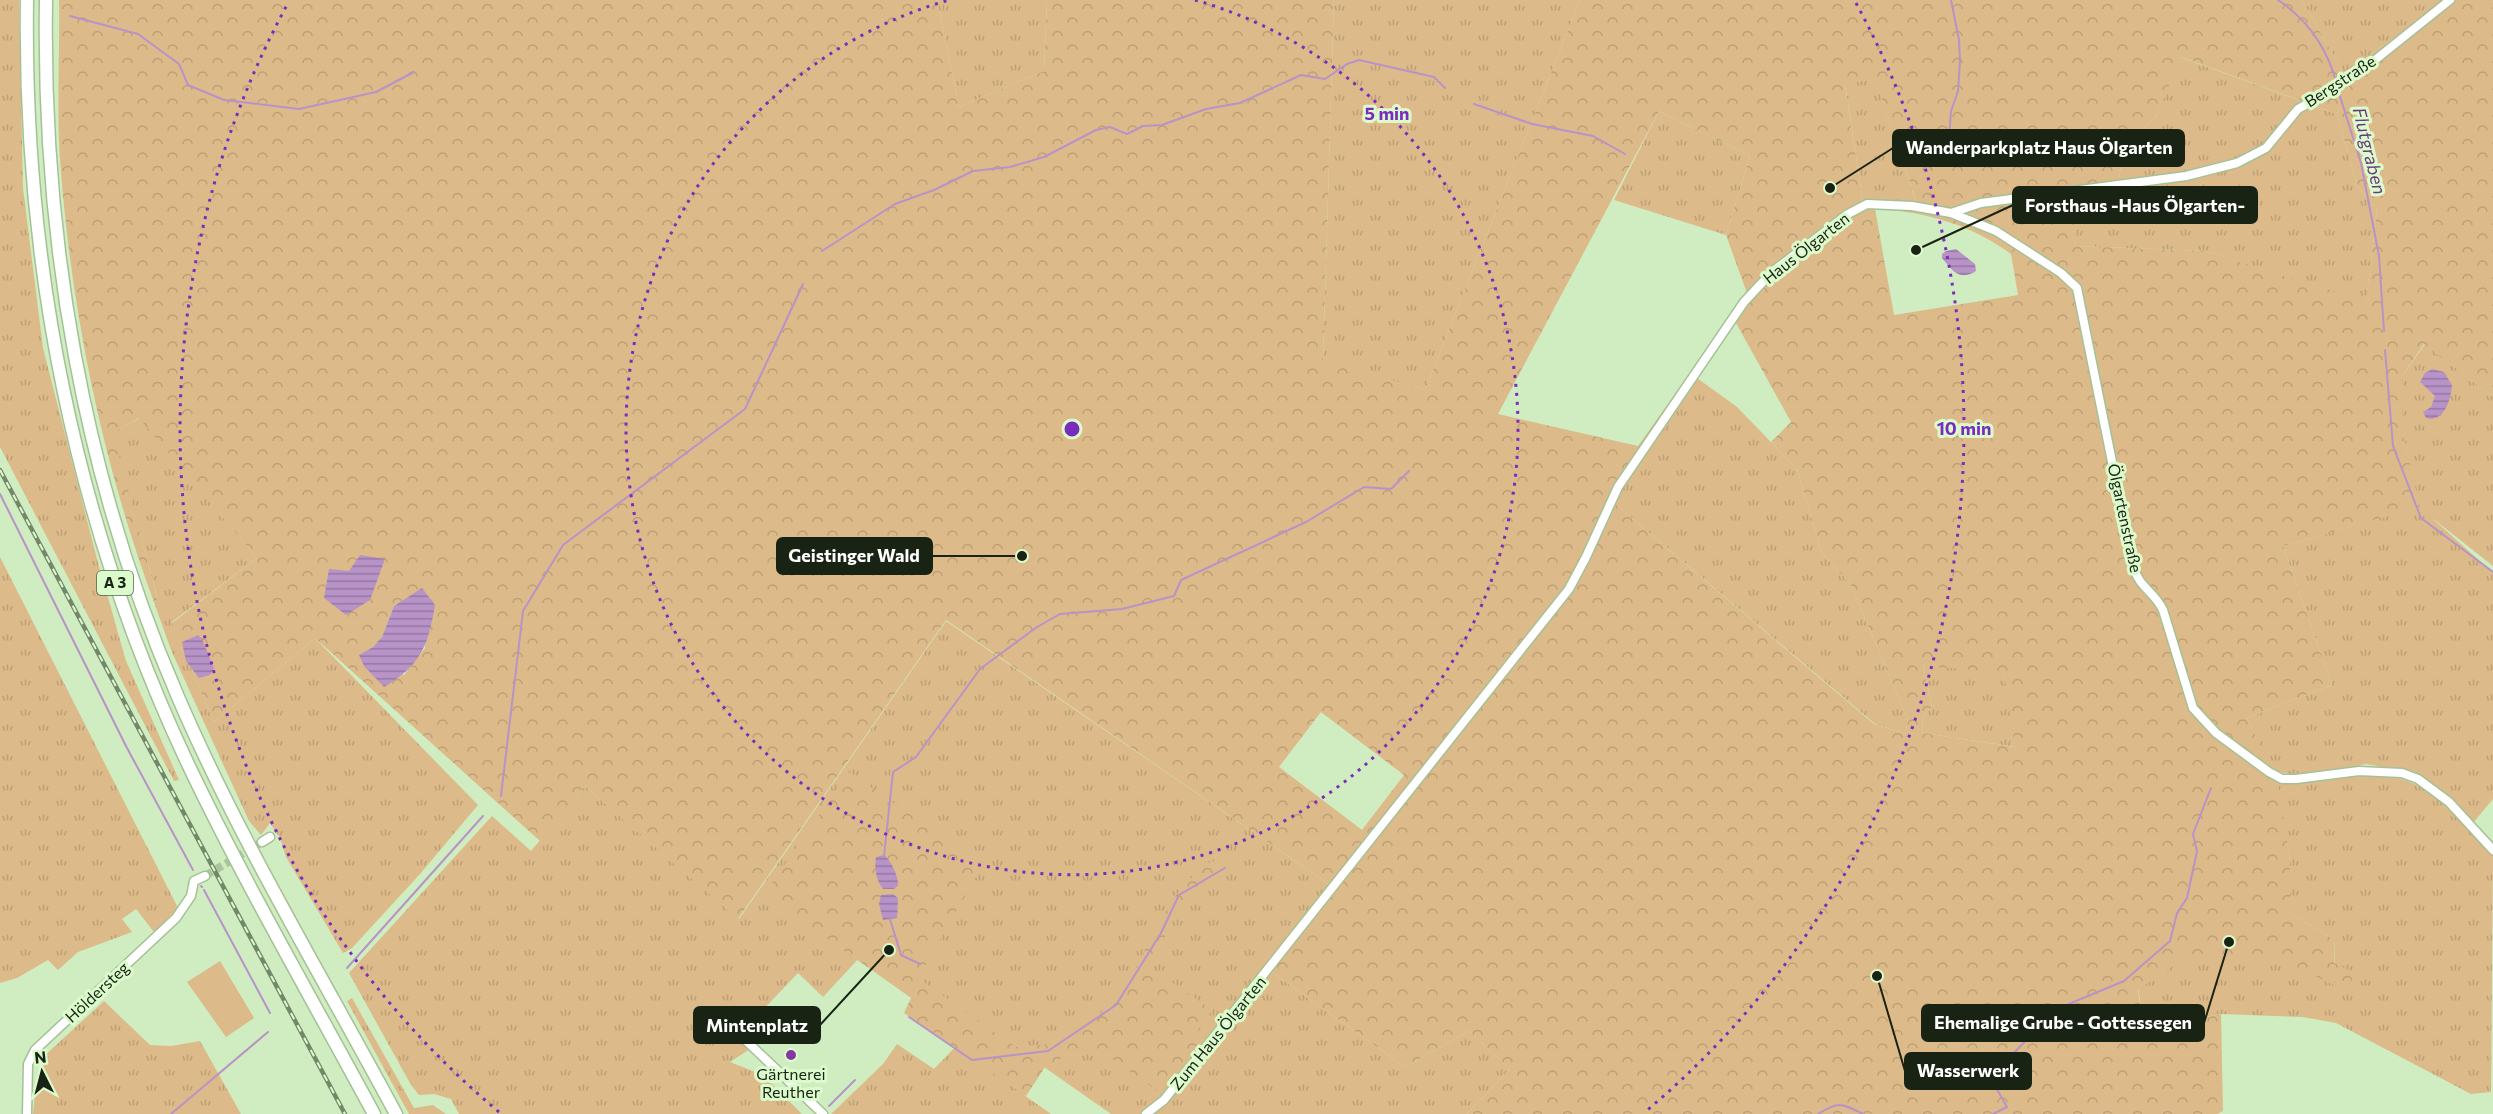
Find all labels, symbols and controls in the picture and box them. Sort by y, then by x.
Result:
street label: Bergstraße [2301,51,2379,110]
text: 5 min [1364,102,1410,124]
water label: Flutgraben [2349,105,2391,197]
callout: Wanderparkplatz Haus Ölgarten [1893,130,2184,166]
text: Wanderparkplatz Haus Ölgarten [1905,136,2173,158]
callout: Forsthaus -Haus Ölgarten- [2013,187,2257,223]
text: Forsthaus -Haus Ölgarten- [2025,194,2245,216]
street label: Haus Ölgarten [1759,208,1853,287]
text: 10 min [1937,417,1991,439]
centre of rings [1062,419,1082,439]
street label: Ölgartenstraße [2105,462,2146,574]
callout: Geistinger Wald [777,538,932,574]
text: Geistinger Wald [788,544,920,566]
road number: A 3 [97,571,133,595]
street label: Höldersteg [61,957,133,1026]
street label: Zum Haus Ölgarten [1166,972,1269,1093]
callout: Ehemalige Grube - Gottessegen [1922,1005,2204,1041]
callout: Mintenplatz [694,1007,820,1043]
text: Ehemalige Grube - Gottessegen [1934,1011,2192,1033]
text: Mintenplatz [706,1014,808,1036]
north arrow [12,1042,72,1102]
text: N [33,1047,47,1067]
marker: Gärtnerei Reuther [784,1048,798,1062]
callout: Wasserwerk [1905,1053,2031,1089]
text: Wasserwerk [1917,1059,2020,1081]
place label: Gärtnerei Reuther [756,1064,826,1101]

